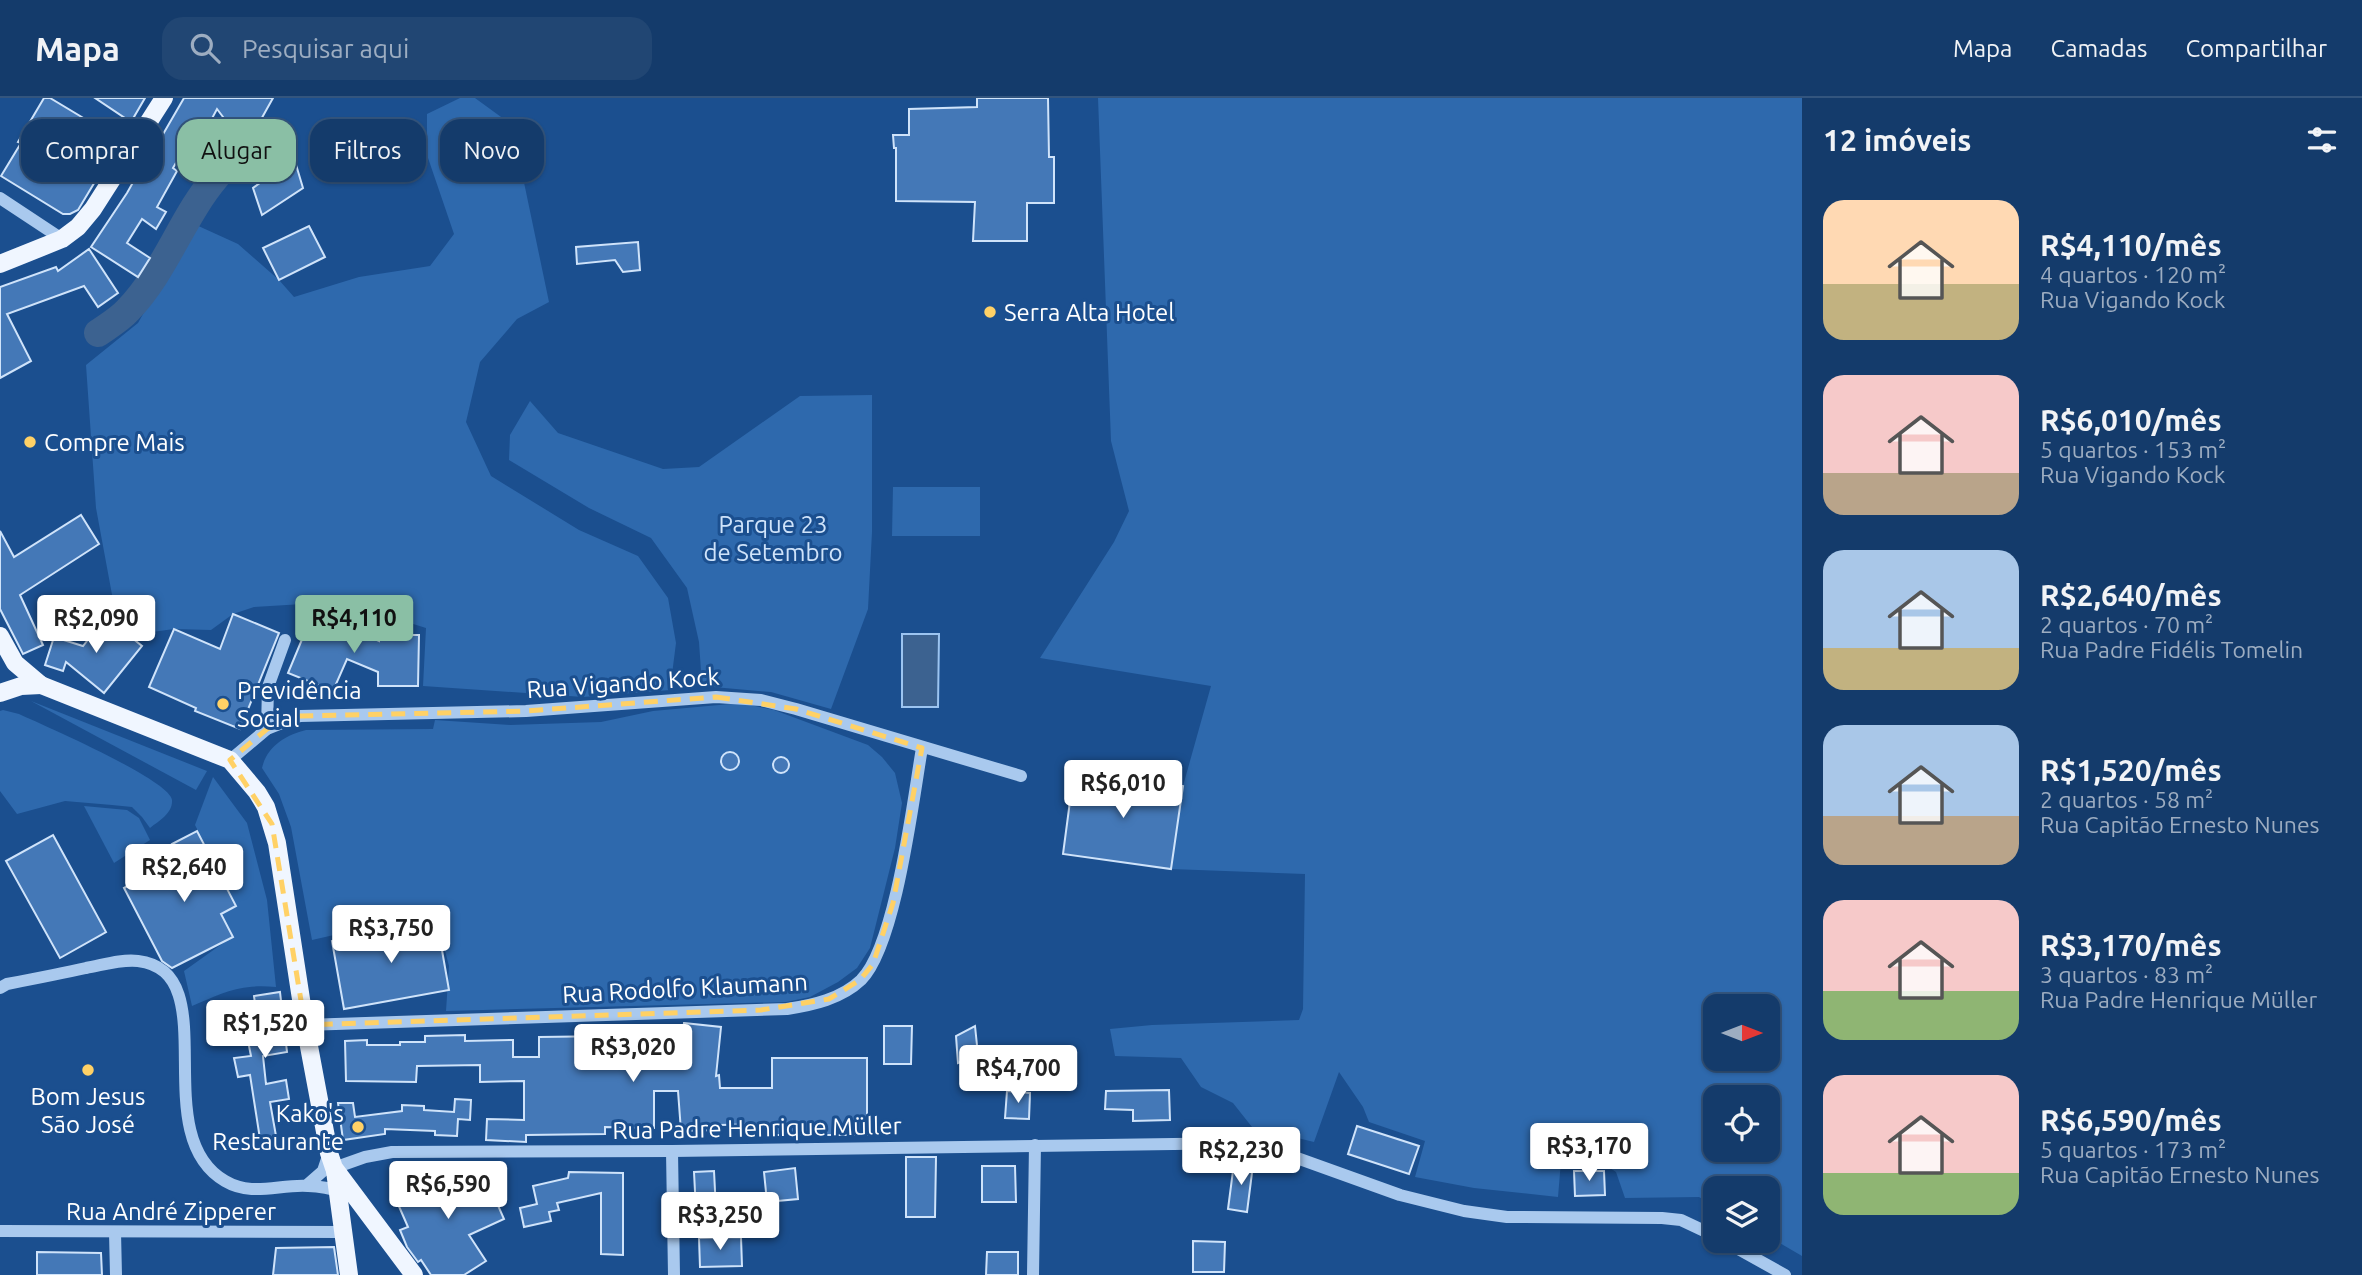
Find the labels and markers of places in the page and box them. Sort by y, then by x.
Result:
place label: Serra Alta Hotel [1004,299,1175,326]
marker: Serra Alta Hotel [982,304,998,320]
place label: Compre Mais [44,429,185,456]
marker: Compre Mais [22,434,38,450]
pin: R$2,090 [31,596,161,655]
pin: R$4,110 [289,596,419,655]
place label: Previdência Social [237,677,362,732]
marker: Previdência Social [215,696,231,712]
pin: R$6,010 [1058,760,1188,820]
pin: R$2,640 [119,844,249,904]
pin: R$3,750 [326,906,456,965]
pin: R$1,520 [200,1000,330,1060]
pin: R$3,020 [568,1024,698,1084]
pin: R$4,700 [953,1046,1083,1105]
marker: Bom Jesus São José [80,1062,96,1078]
place label: Bom Jesus São José [30,1083,146,1138]
place label: Kako's Restaurante [212,1100,344,1155]
marker: Kako's Restaurante [350,1119,366,1135]
pin: R$3,170 [1524,1124,1654,1183]
pin: R$2,230 [1176,1128,1306,1187]
pin: R$6,590 [383,1162,513,1221]
pin: R$3,250 [655,1192,785,1252]

